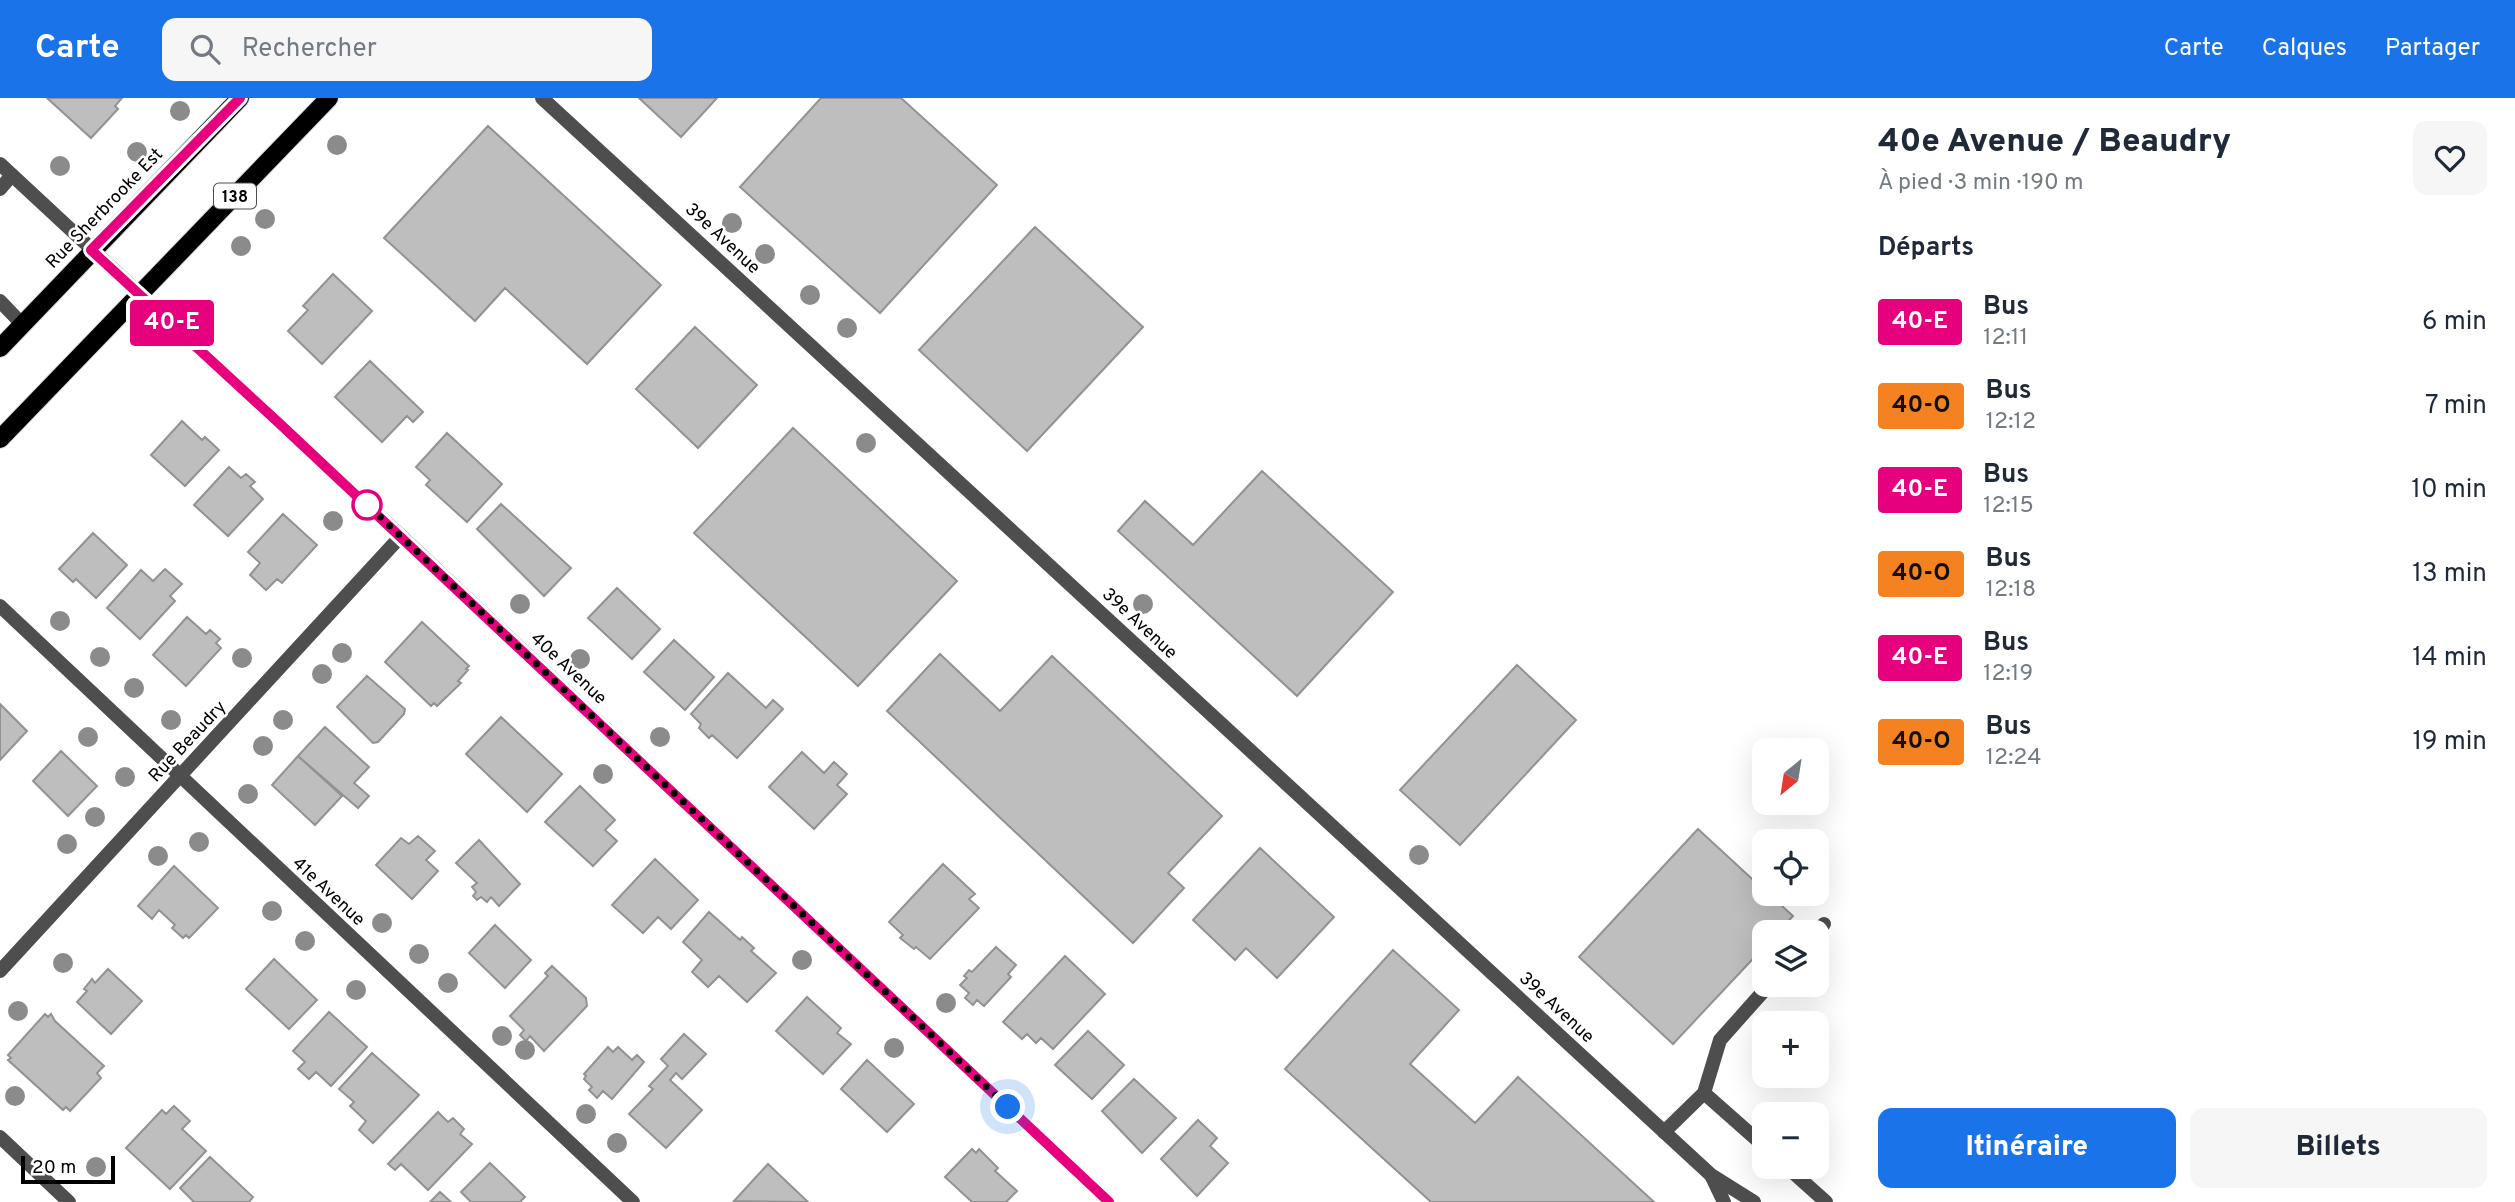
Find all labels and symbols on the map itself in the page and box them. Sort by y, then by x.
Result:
street label: Rue Sherbrooke Est [42,144,169,274]
road number: 138 [214,184,256,208]
street label: 39e Avenue [680,198,764,280]
line badge: 40-E [123,300,221,346]
unlabelled marker [352,490,382,520]
street label: 39e Avenue [1097,583,1181,665]
street label: 40e Avenue [525,628,611,710]
street label: Rue Beaudry [144,696,232,788]
north arrow [1752,738,1829,816]
street label: 41e Avenue [287,853,369,932]
street label: 39e Avenue [1514,967,1598,1049]
your location [990,1089,1025,1124]
scale bar [21,1153,116,1185]

